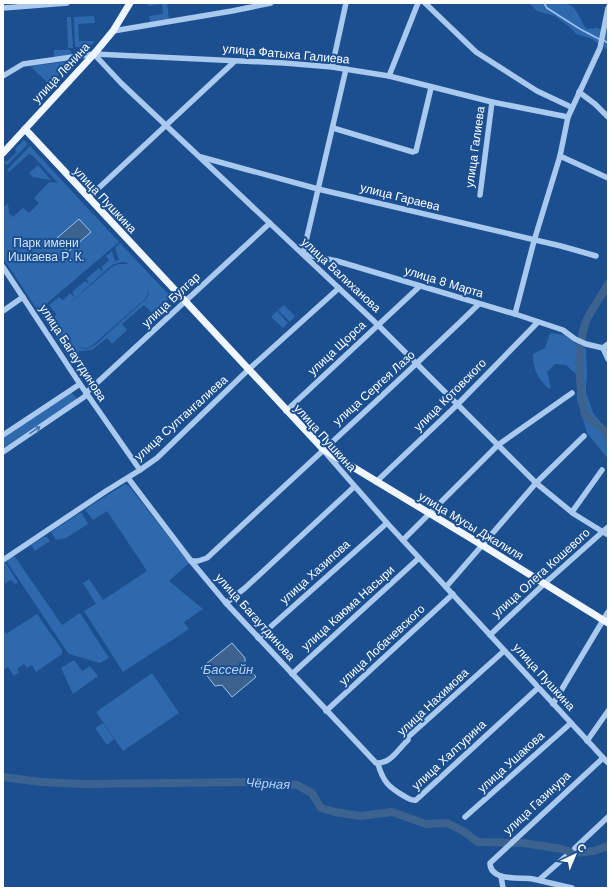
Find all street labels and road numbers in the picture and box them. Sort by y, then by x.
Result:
street label: улица Ленина [29,39,93,107]
street label: улица Фатыха Галиева [222,40,350,68]
street label: улица Галиева [461,105,489,189]
street label: улица Пушкина [70,163,140,237]
street label: улица Гараева [358,179,442,215]
street label: улица Валиханова [298,234,384,316]
street label: улица 8 Марта [402,262,486,302]
street label: улица Булгар [138,269,204,331]
street label: улица Багаутдинова [36,302,110,405]
street label: улица Щорса [305,317,370,379]
street label: улица Сергея Лазо [330,347,419,429]
street label: улица Котовского [410,355,490,435]
street label: улица Султангалиева [131,372,231,464]
street label: улица Пушкина [290,401,360,475]
street label: улица Мусы Джалиля [415,488,527,564]
street label: улица Олега Кошевого [489,524,594,621]
street label: улица Хазипова [277,536,354,608]
street label: улица Каюма Насыри [298,562,398,654]
street label: улица Багаутдинова [211,570,299,664]
street label: улица Лобачевского [336,601,429,689]
street label: улица Пушкина [509,640,579,714]
street label: улица Нахимова [394,665,472,739]
street label: улица Халтурина [408,716,490,794]
street label: улица Ушакова [474,728,548,796]
street label: улица Газинура [500,767,574,838]

